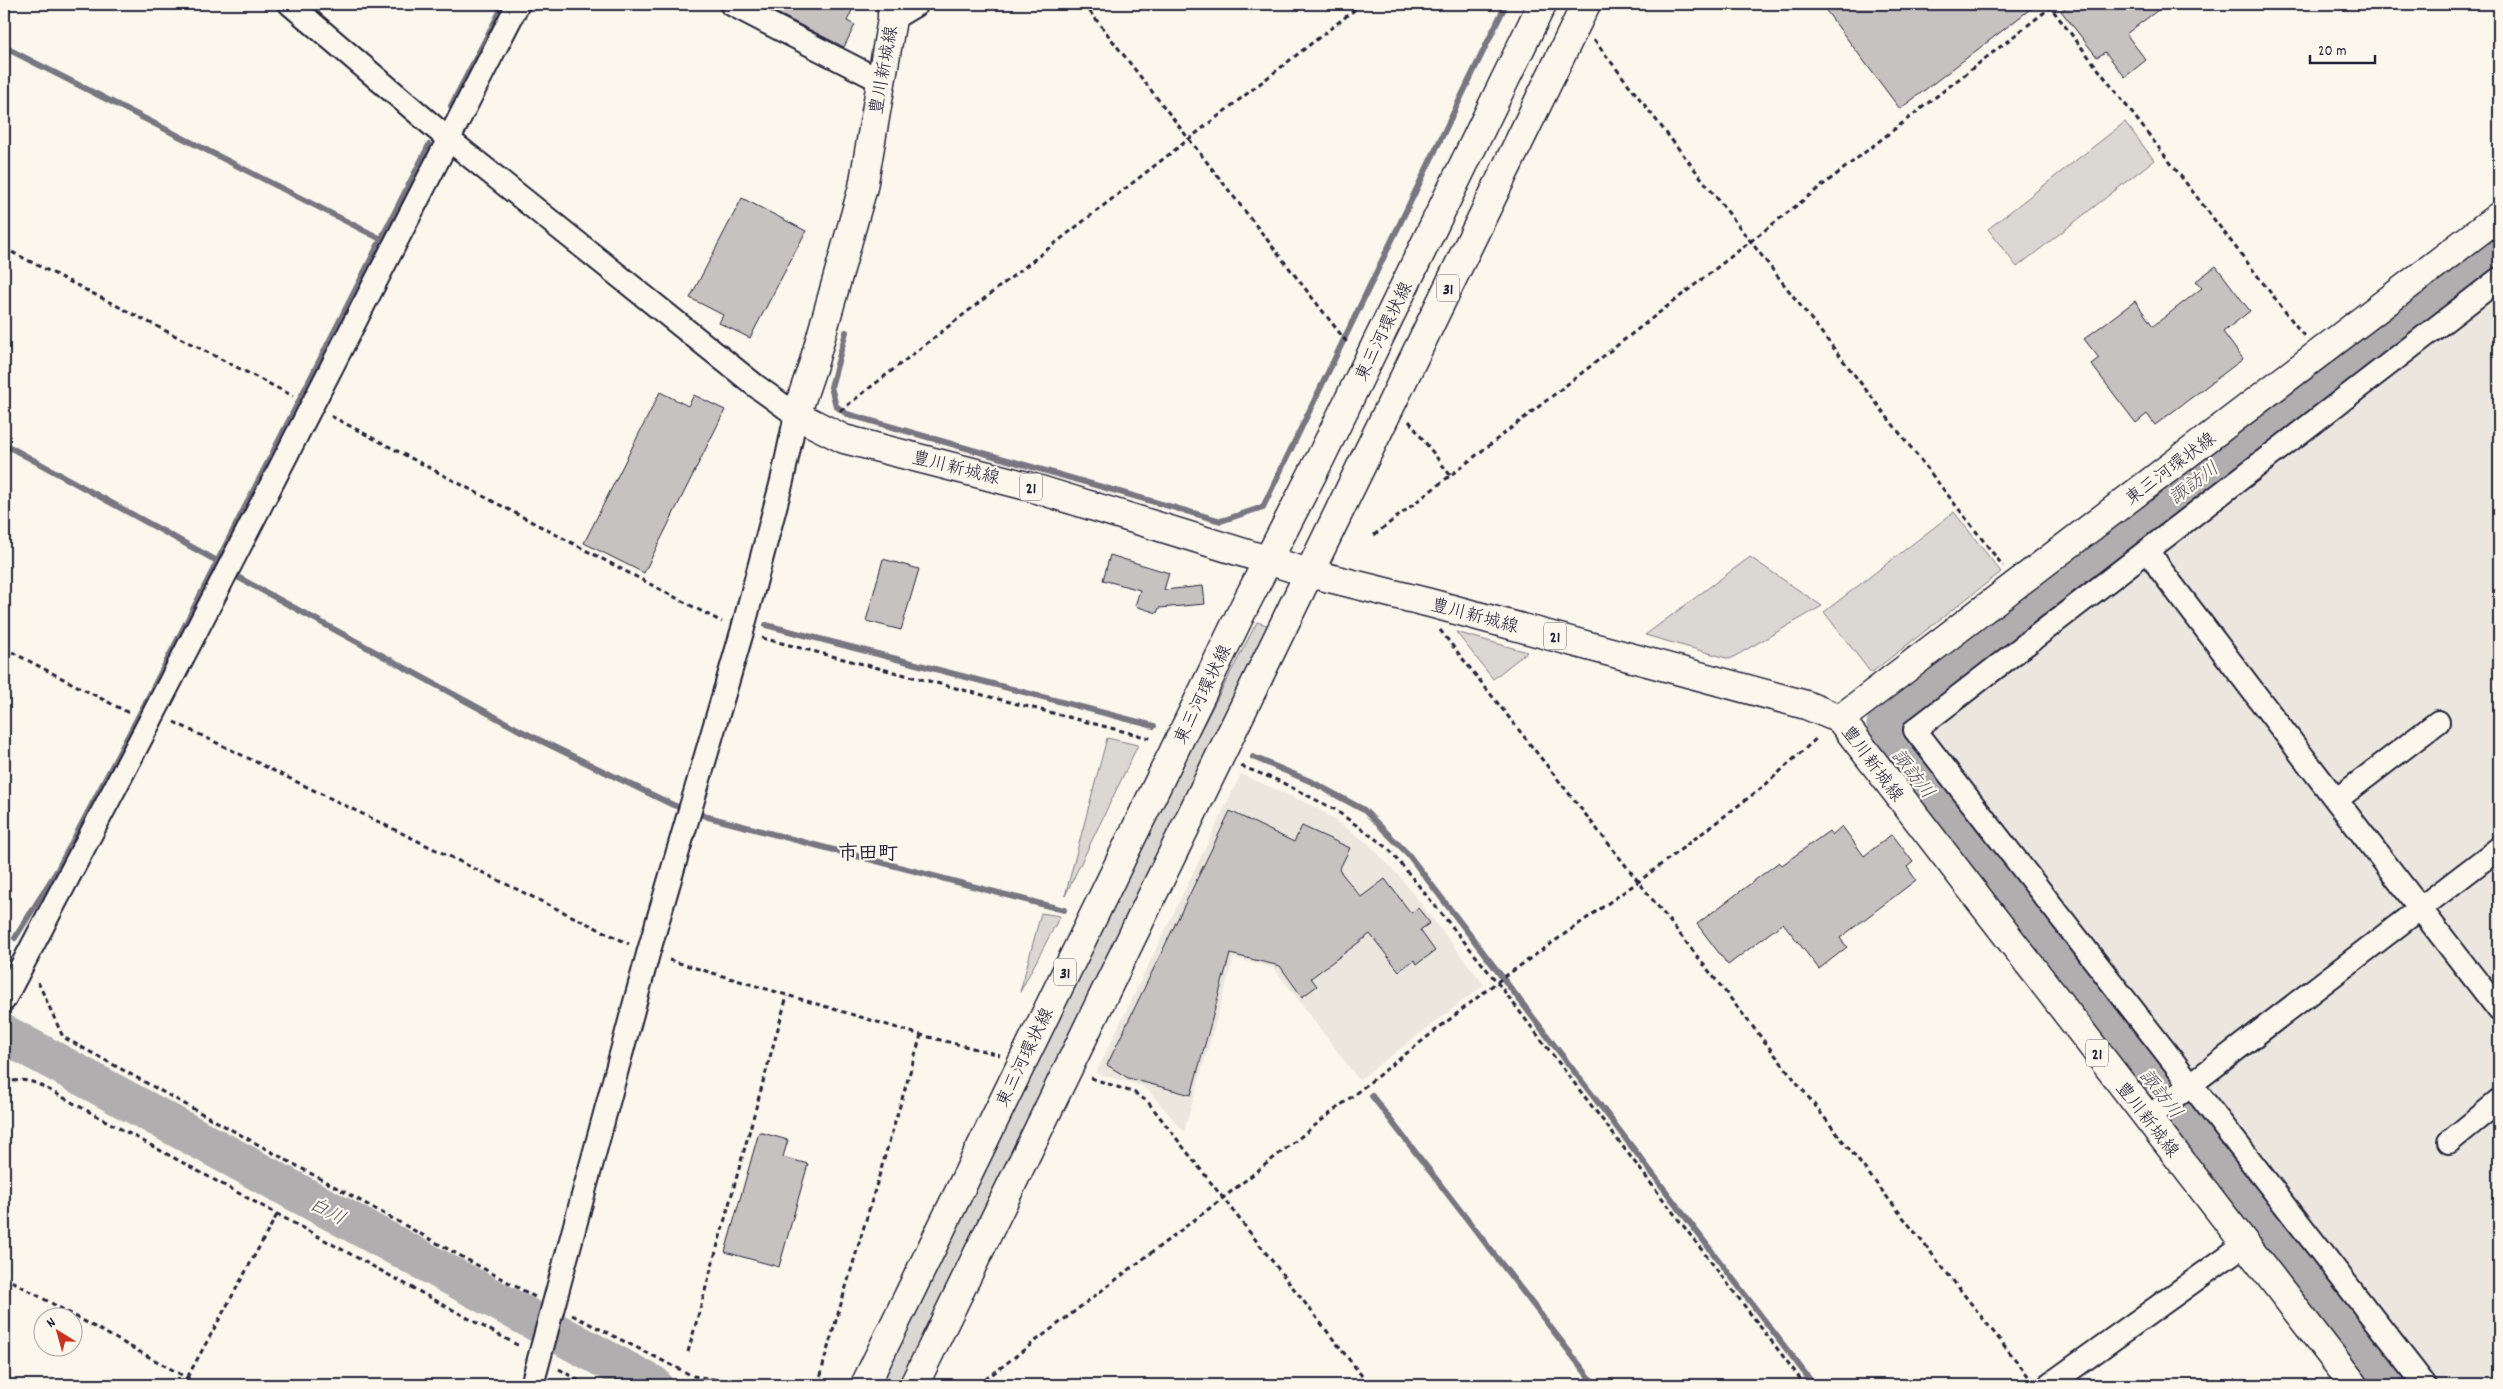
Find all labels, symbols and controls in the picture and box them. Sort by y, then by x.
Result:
street label: 豊川新城線 [865,24,906,117]
scale bar [2310,32,2376,64]
text: 20 m [2318,41,2346,63]
road number: 31 [1437,274,1459,302]
street label: 東三河環状線 [1350,278,1420,386]
street label: 東三河環状線 [2121,428,2222,512]
street label: 豊川新城線 [909,446,1002,492]
water label: 諏訪川 [2164,457,2226,513]
road number: 21 [1020,474,1042,501]
street label: 豊川新城線 [1428,594,1521,641]
road number: 21 [1544,622,1566,650]
street label: 東三河環状線 [1169,641,1239,749]
street label: 豊川新城線 [1834,721,1908,808]
water label: 諏訪川 [1883,744,1939,806]
district label: 市田町 [838,841,898,869]
road number: 31 [1054,959,1076,986]
street label: 東三河環状線 [991,1004,1061,1112]
road number: 21 [2086,1040,2108,1066]
water label: 諏訪川 [2131,1064,2187,1126]
street label: 豊川新城線 [2108,1077,2184,1164]
water label: 白川 [303,1192,349,1234]
north arrow [32,1306,82,1356]
text: N [43,1313,60,1333]

